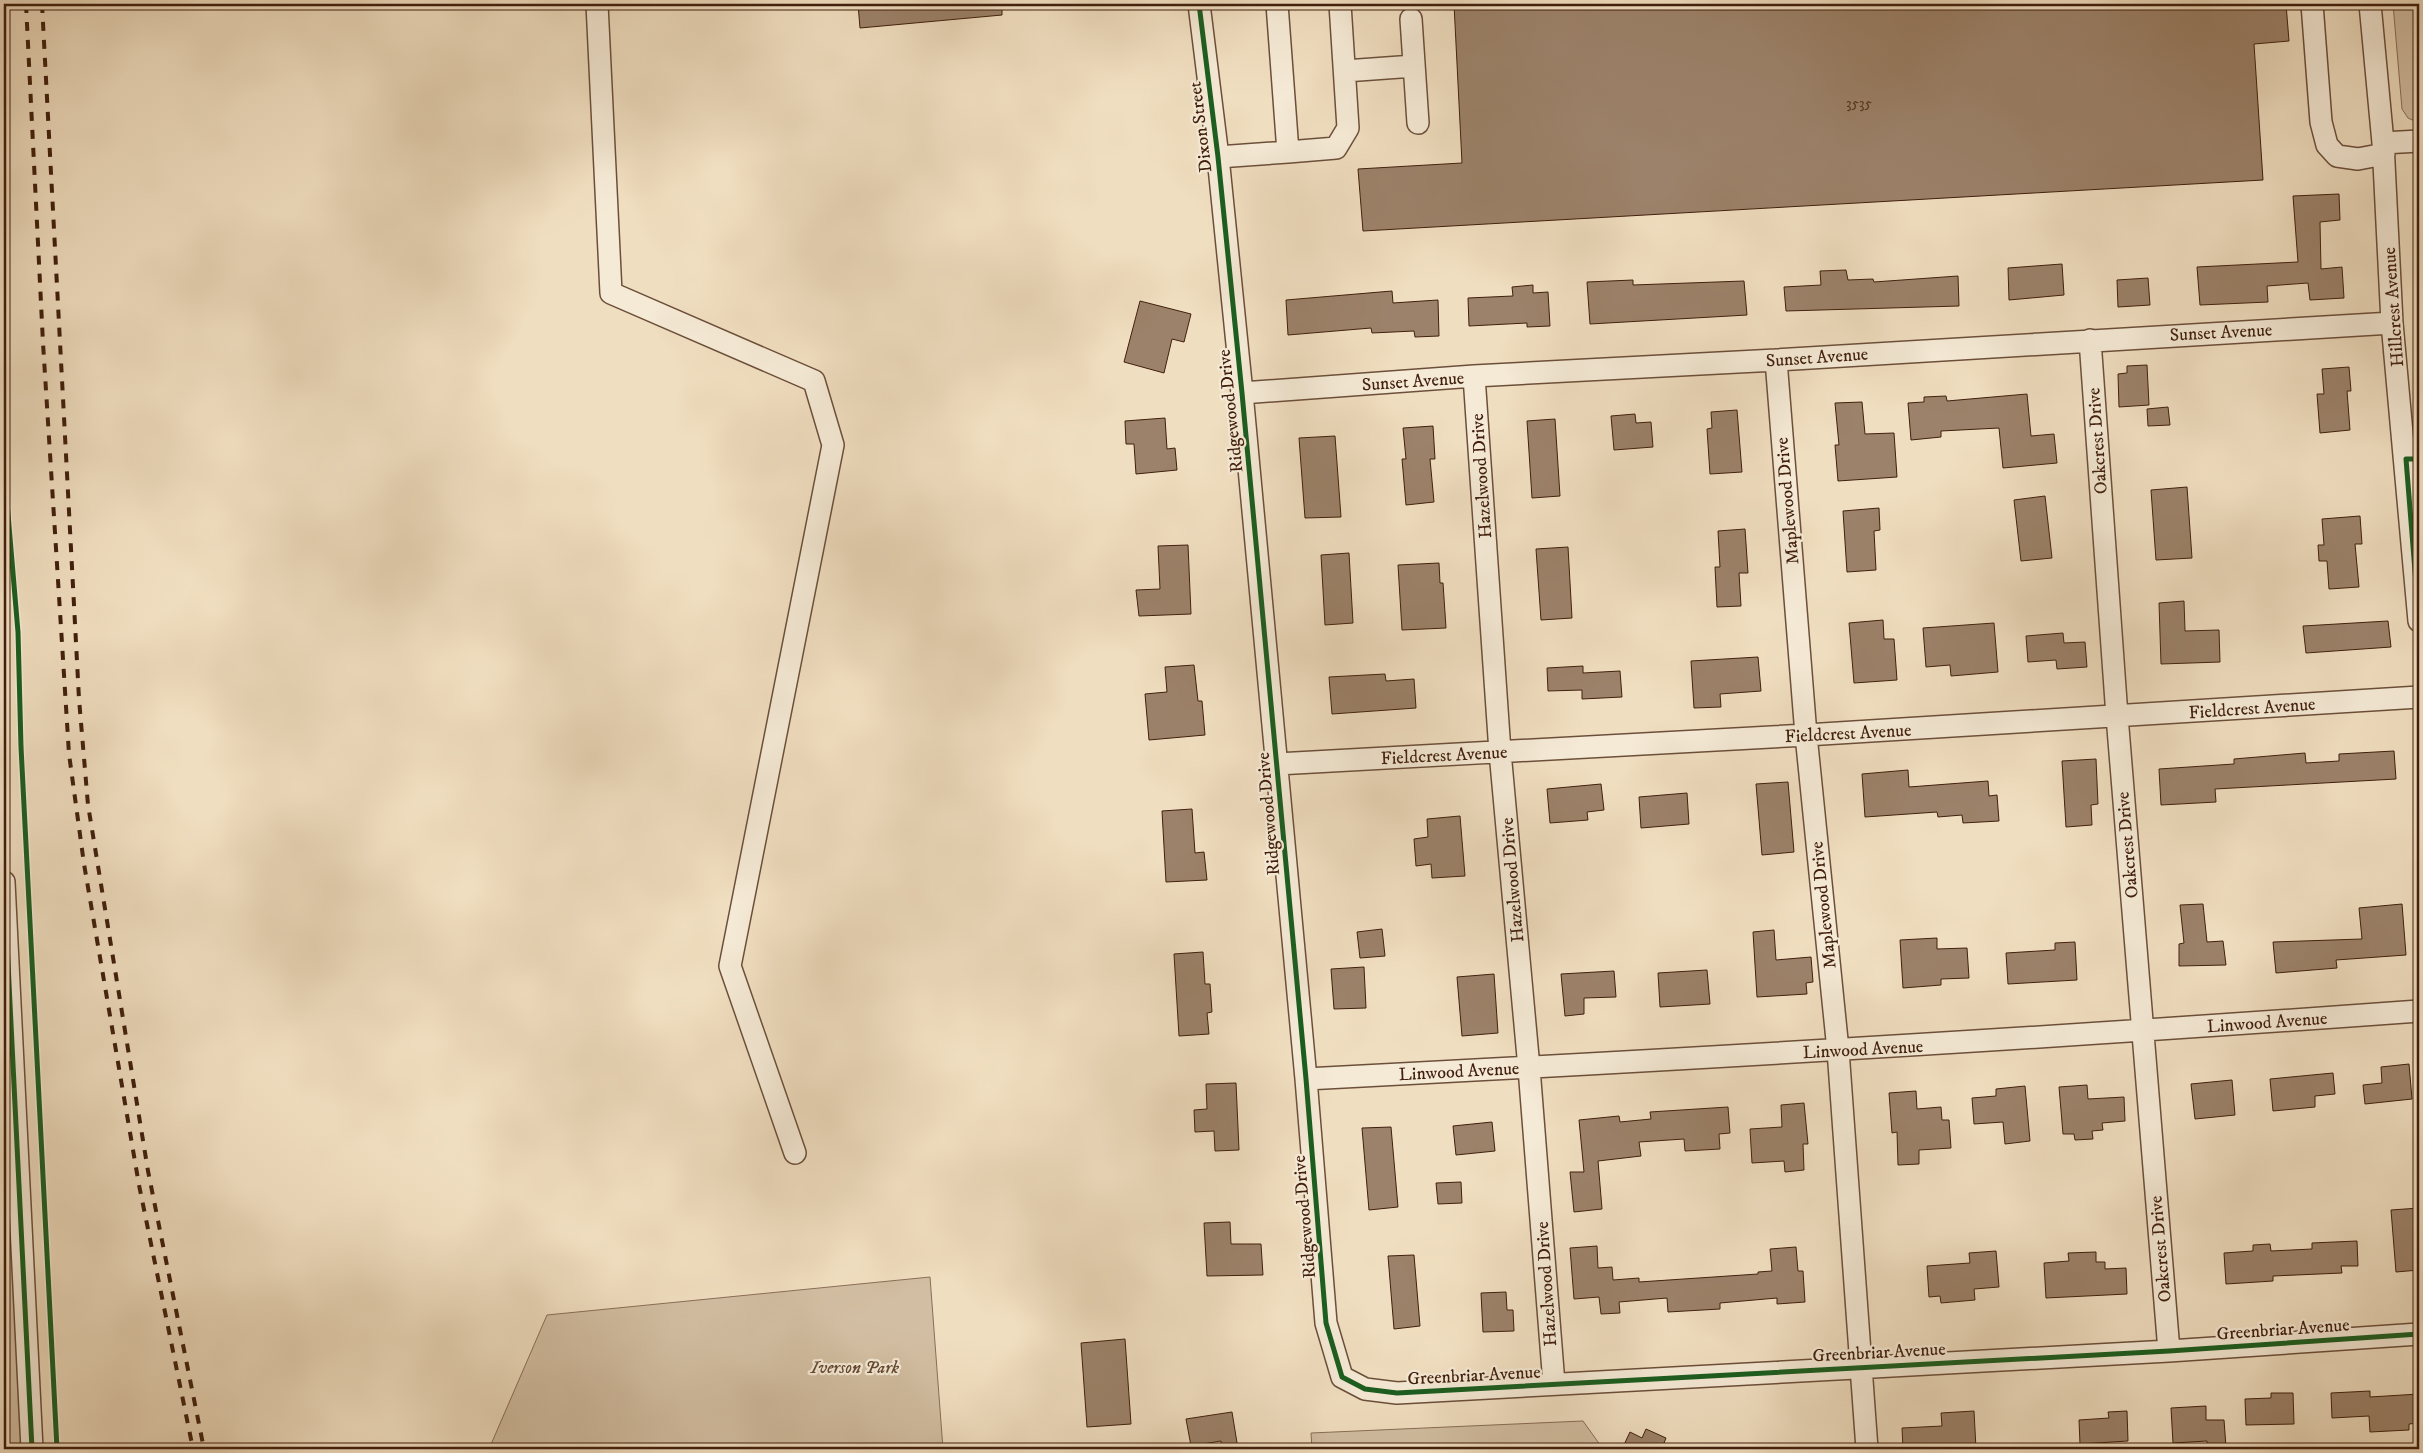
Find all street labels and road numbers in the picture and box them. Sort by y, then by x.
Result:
street label: Dixon Street [1184,80,1217,174]
street label: Hillcrest Avenue [2379,246,2409,368]
street label: Sunset Avenue [2169,319,2273,347]
street label: Sunset Avenue [1765,343,1869,373]
street label: Ridgewood Drive [1214,348,1248,474]
street label: Sunset Avenue [1361,367,1465,397]
street label: Oakcrest Drive [2083,387,2113,495]
street label: Hazelwood Drive [1467,413,1497,539]
street label: Maplewood Drive [1771,436,1805,566]
street label: Fieldcrest Avenue [2188,694,2316,724]
street label: Fieldcrest Avenue [1784,720,1912,748]
street label: Fieldcrest Avenue [1380,742,1508,770]
street label: Ridgewood Drive [1253,751,1285,876]
street label: Oakcrest Drive [2112,791,2144,899]
street label: Hazelwood Drive [1497,817,1529,943]
street label: Maplewood Drive [1806,840,1842,970]
street label: Linwood Avenue [2206,1008,2328,1038]
street label: Linwood Avenue [1802,1036,1924,1064]
street label: Linwood Avenue [1398,1058,1520,1086]
street label: Ridgewood Drive [1289,1154,1321,1279]
street label: Oakcrest Drive [2145,1195,2177,1303]
street label: Hazelwood Drive [1532,1221,1562,1347]
street label: Greenbriar Avenue [2216,1314,2350,1346]
street label: Greenbriar Avenue [1812,1339,1946,1367]
street label: Greenbriar Avenue [1407,1362,1541,1390]

